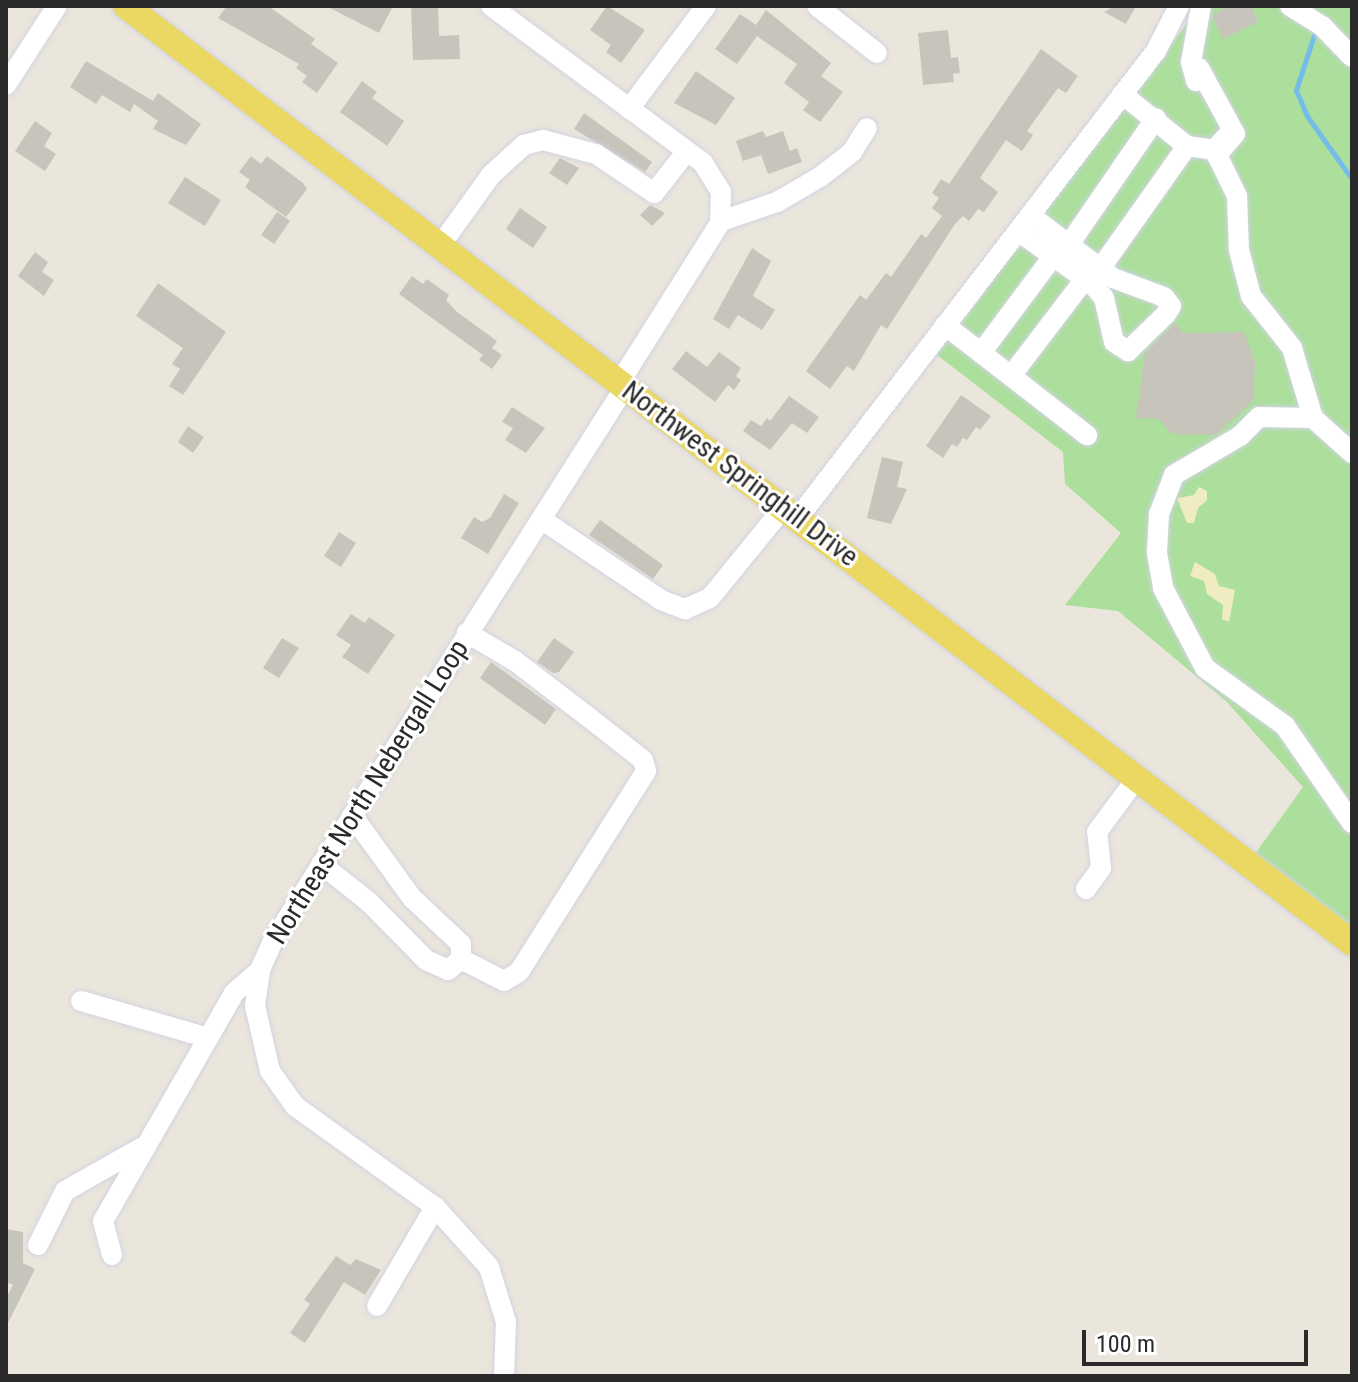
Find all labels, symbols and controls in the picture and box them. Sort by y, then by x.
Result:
street label: Northwest Springhill Drive [615,374,865,574]
street label: Northeast North Nebergall Loop [260,634,476,950]
scale bar [1086,1314,1312,1364]
text: 100 m [1096,1330,1155,1358]

